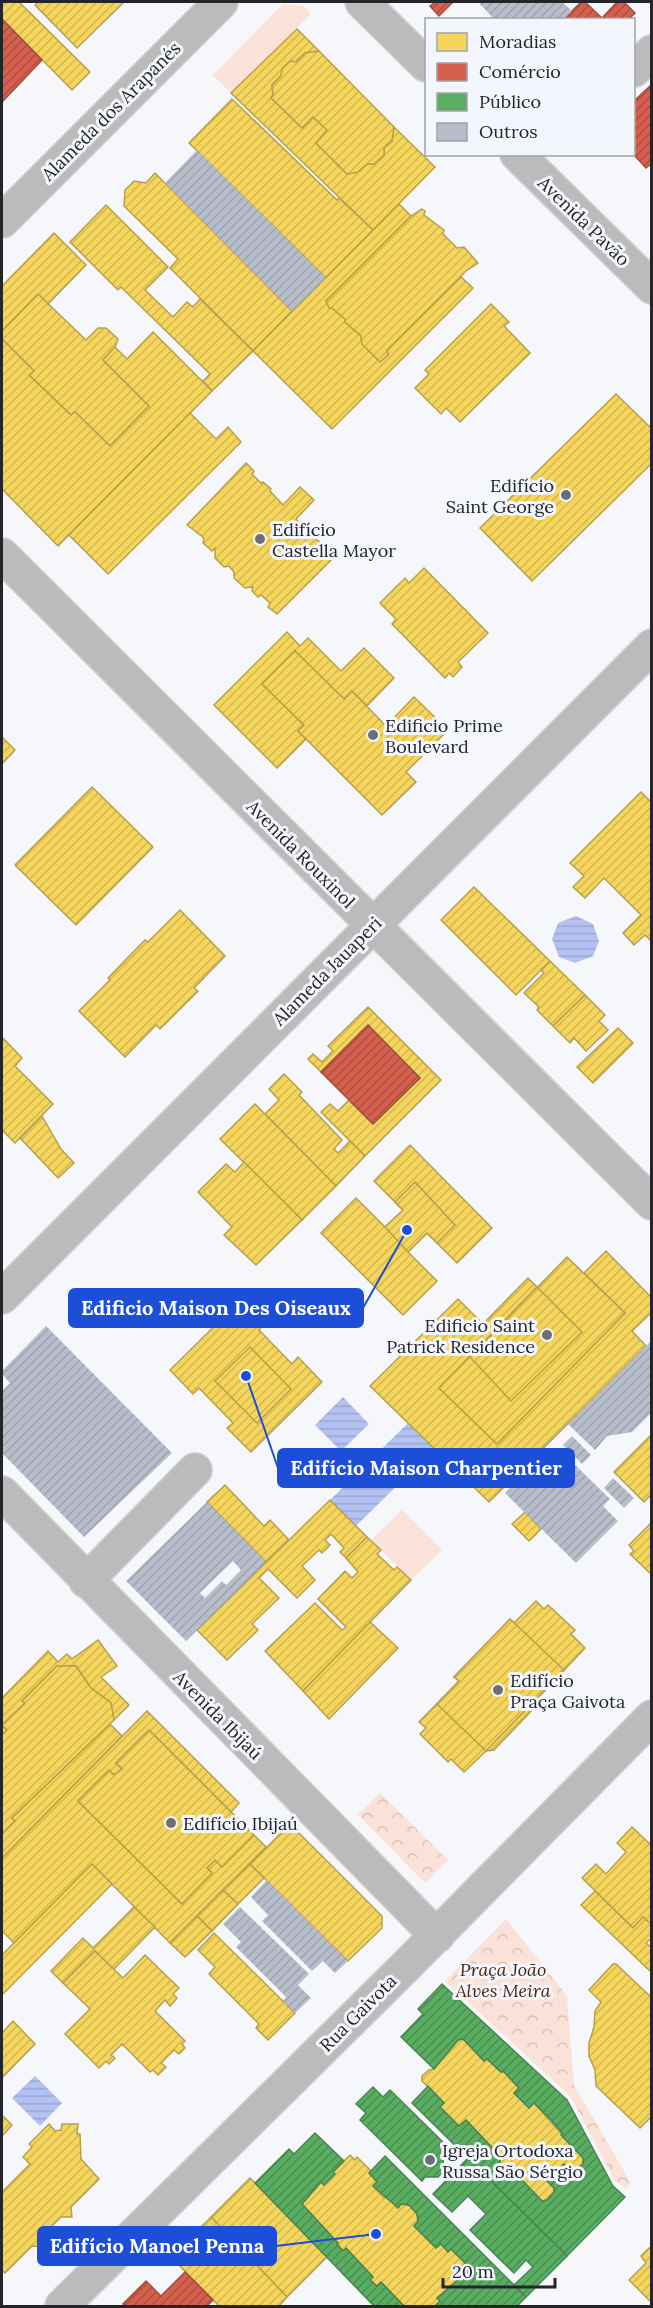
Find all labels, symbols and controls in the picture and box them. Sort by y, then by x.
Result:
legend [425,18,635,156]
text: Moradias [479,30,556,53]
street label: Alameda dos Arapanés [36,37,185,186]
text: Comércio [479,60,561,83]
text: Público [479,90,541,113]
text: Outros [479,120,538,143]
street label: Avenida Pavão [532,171,635,271]
place label: Edifício Saint George [446,474,554,518]
marker: Edifício Saint George [559,488,573,502]
place label: Edifício Castella Mayor [272,518,396,562]
marker: Edifício Castella Mayor [253,532,267,546]
place label: Edificio Prime Boulevard [385,714,503,758]
marker: Edificio Prime Boulevard [366,728,380,742]
street label: Avenida Rouxinol [241,794,360,913]
street label: Alameda Jauaperi [267,912,386,1031]
callout: Edificio Maison Des Oiseaux [69,1289,363,1327]
text: Edificio Maison Des Oiseaux [81,1295,351,1320]
place label: Edificio Saint Patrick Residence [386,1314,535,1358]
marker: Edificio Saint Patrick Residence [540,1328,554,1342]
callout: Edifício Maison Charpentier [278,1449,574,1487]
text: Edifício Maison Charpentier [290,1455,562,1480]
street label: Avenida Ibijaú [168,1665,268,1765]
place label: Edifício Praça Gaivota [510,1669,625,1713]
marker: Edifício Praça Gaivota [491,1683,505,1697]
place label: Edifício Ibijaú [183,1812,298,1835]
marker: Edifício Ibijaú [164,1816,178,1830]
park label: Praça João Alves Meira [454,1958,551,2002]
street label: Rua Gaivota [315,1970,401,2056]
place label: Igreja Ortodoxa Russa São Sérgio [442,2139,583,2183]
marker: Igreja Ortodoxa Russa São Sérgio [423,2153,437,2167]
callout: Edifício Manoel Penna [38,2227,276,2265]
text: Edifício Manoel Penna [50,2233,265,2258]
scale bar [443,2251,556,2289]
text: 20 m [452,2260,494,2283]

